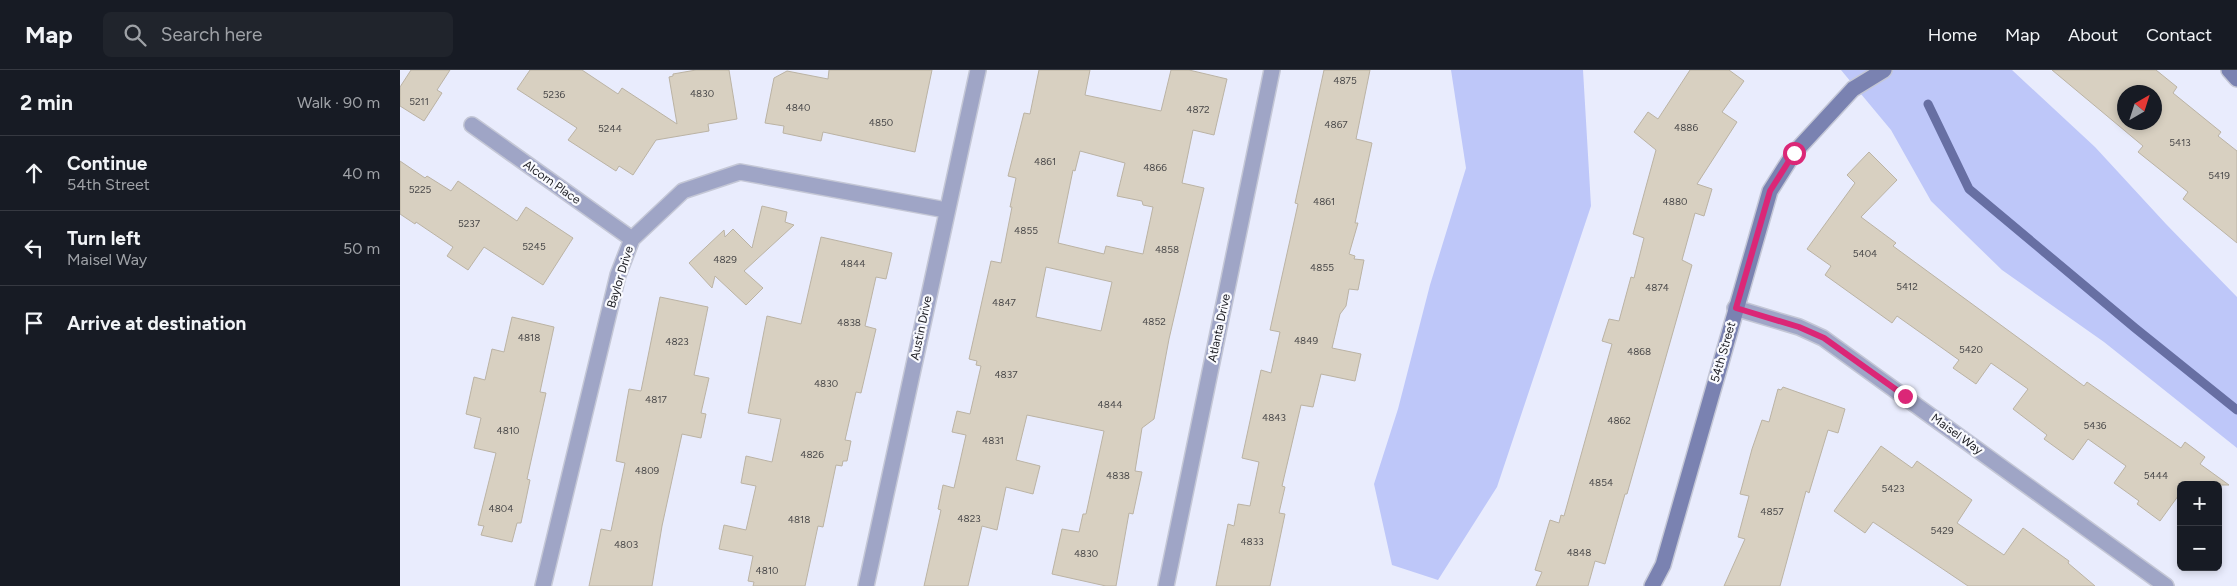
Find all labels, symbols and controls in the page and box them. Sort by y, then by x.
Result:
search box [103,12,453,57]
text: Map [25,20,73,49]
icon: search [121,21,149,49]
text: Search here [161,23,262,46]
text: Home [1928,24,1977,46]
text: Map [2005,24,2040,46]
text: About [2068,24,2118,46]
text: Contact [2146,24,2212,46]
house number: 4875 [1333,74,1357,87]
north arrow [2117,85,2162,130]
house number: 4830 [690,87,714,100]
house number: 5236 [543,88,566,101]
text: 2 min [20,90,73,115]
text: Walk · 90 m [297,93,380,112]
house number: 5211 [409,95,429,108]
house number: 4840 [786,101,810,114]
house number: 4872 [1186,103,1210,116]
house number: 4850 [869,116,893,129]
house number: 4867 [1324,118,1348,131]
house number: 4886 [1674,121,1698,134]
house number: 5244 [598,122,622,135]
house number: 5413 [2169,136,2191,149]
route start [1783,142,1806,165]
text: Continue [67,152,147,175]
house number: 4861 [1034,155,1056,168]
street label: Alcorn Place [521,157,584,207]
icon: ahead [20,159,48,187]
house number: 4866 [1143,161,1167,174]
text: 40 m [342,164,380,183]
house number: 5419 [2208,169,2230,182]
text: 54th Street [67,175,150,194]
house number: 5225 [409,183,432,196]
house number: 4861 [1313,195,1335,208]
house number: 4880 [1663,195,1687,208]
house number: 5237 [458,217,481,230]
house number: 4855 [1014,224,1038,237]
text: Turn left [67,227,141,250]
icon: left [20,234,48,262]
text: 50 m [343,239,380,258]
house number: 5245 [522,240,546,253]
house number: 4858 [1155,243,1179,256]
street label: Baylor Drive [604,244,636,310]
house number: 5404 [1853,247,1877,260]
text: Maisel Way [67,250,147,269]
house number: 4829 [713,253,737,266]
house number: 4844 [841,257,865,270]
house number: 4855 [1310,261,1334,274]
house number: 5412 [1896,280,1918,293]
house number: 4874 [1645,281,1669,294]
street label: Atlanta Drive [1205,292,1233,363]
street label: Austin Drive [907,294,935,361]
house number: 4847 [992,296,1017,309]
icon: arrive [20,309,48,337]
text: Arrive at destination [67,312,246,335]
house number: 4852 [1142,315,1166,328]
house number: 4838 [837,316,861,329]
street label: 54th Street [1708,320,1738,384]
house number: 4818 [518,331,540,344]
house number: 4849 [1294,334,1318,347]
house number: 4823 [665,335,689,348]
house number: 5420 [1959,343,1983,356]
house number: 4868 [1627,345,1651,358]
house number: 4837 [994,368,1018,381]
house number: 4830 [814,377,838,390]
route end [1894,385,1917,408]
house number: 4817 [645,393,668,406]
house number: 4844 [1098,398,1122,411]
house number: 4843 [1262,411,1286,424]
street label: Maisel Way [1929,411,1986,458]
house number: 4862 [1607,414,1631,427]
house number: 5436 [2083,419,2107,432]
house number: 4810 [497,424,519,437]
house number: 4831 [982,434,1004,447]
house number: 4826 [800,448,824,461]
house number: 4809 [635,464,660,477]
house number: 4838 [1106,469,1130,482]
house number: 5444 [2144,469,2168,482]
house number: 4854 [1589,476,1613,489]
map controls [2177,481,2222,571]
button: + [2177,481,2222,526]
house number: 5423 [1882,482,1905,495]
house number: 4804 [489,502,513,515]
house number: 4857 [1760,505,1784,518]
house number: 4823 [957,512,981,525]
house number: 4818 [788,513,810,526]
house number: 5429 [1930,524,1954,537]
button: − [2177,526,2222,571]
house number: 4833 [1240,535,1264,548]
house number: 4803 [614,538,638,551]
house number: 4848 [1567,546,1591,559]
house number: 4830 [1074,547,1098,560]
house number: 4810 [756,564,778,577]

